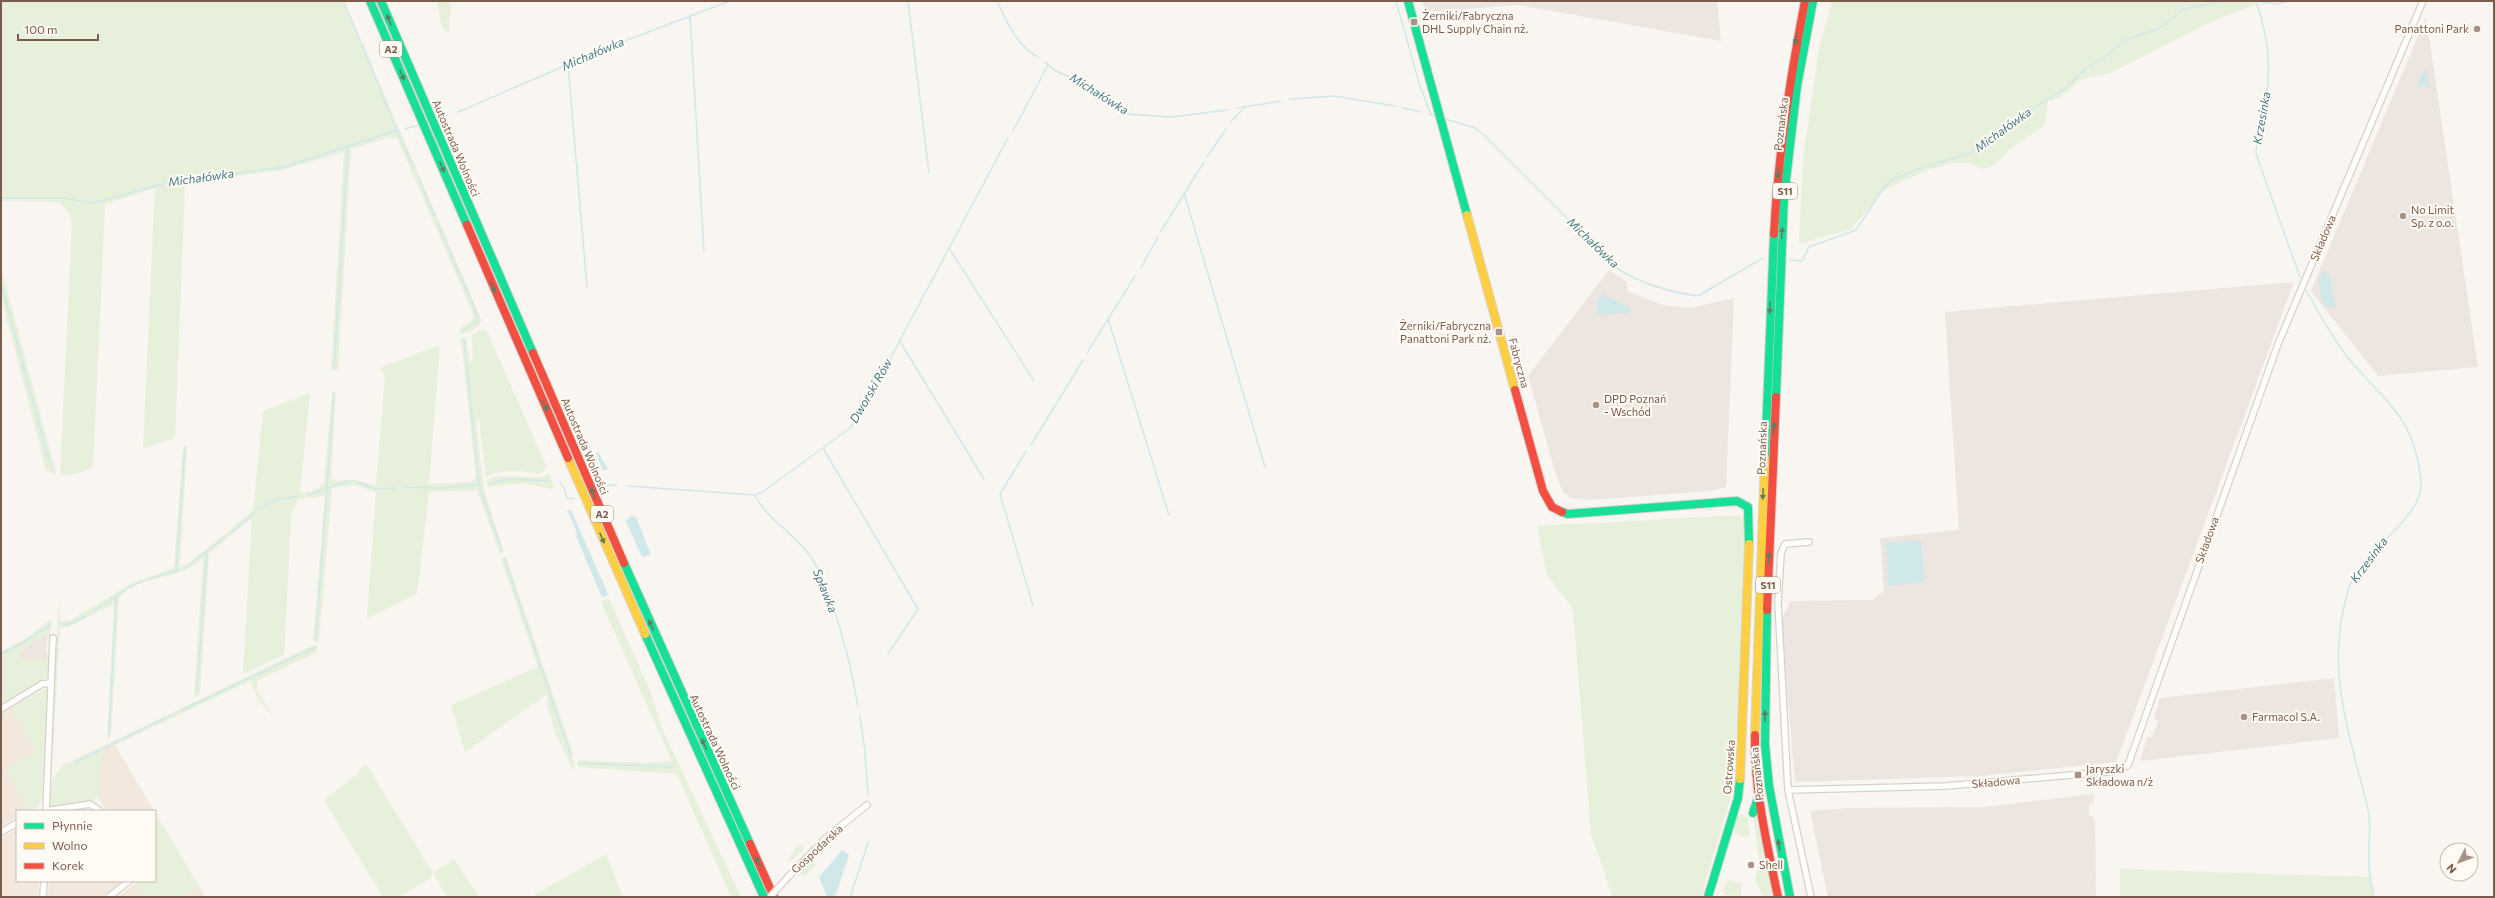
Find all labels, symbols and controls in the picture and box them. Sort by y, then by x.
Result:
place label: Żerniki/Fabryczna DHL Supply Chain nż. [1422,8,1529,35]
one-way arrow [386,14,392,25]
scale bar [18,16,98,42]
marker: Żerniki/Fabryczna DHL Supply Chain nż. [1409,17,1419,27]
text: 100 m [24,22,58,36]
place label: Panattoni Park [2395,22,2469,35]
marker: Panattoni Park [2472,24,2482,34]
one-way arrow [1793,33,1799,45]
water label: Michałówka [559,34,626,73]
road number: A2 [380,41,402,57]
one-way arrow [399,70,405,81]
water label: Michałówka [1068,70,1131,117]
water label: Krzesinka [2249,90,2273,145]
street label: Poznańska [1771,96,1790,151]
street label: Autostrada Wolności [430,97,483,198]
water label: Michałówka [1971,104,2033,154]
one-way arrow [439,162,445,173]
water label: Michałówka [167,165,235,189]
one-way arrow [1775,167,1781,179]
road number: S11 [1773,183,1797,199]
place label: No Limit Sp. z o.o. [2411,203,2455,229]
marker: No Limit Sp. z o.o. [2398,211,2408,221]
street label: Składowa [2307,213,2338,263]
water label: Michałówka [1565,214,1622,270]
one-way arrow [1779,227,1786,239]
one-way arrow [491,281,497,293]
one-way arrow [1767,302,1774,314]
place label: Żerniki/Fabryczna Panattoni Park nż. [1399,318,1491,345]
marker: Żerniki/Fabryczna Panattoni Park nż. [1494,327,1504,337]
street label: Fabryczna [1507,336,1532,389]
water label: Dworski Rów [846,356,894,425]
place label: DPD Poznań - Wschód [1604,392,1666,418]
street label: Autostrada Wolności [559,395,612,496]
one-way arrow [542,400,548,412]
marker: DPD Poznań - Wschód [1591,400,1601,410]
street label: Poznańska [1754,421,1769,475]
one-way arrow [1771,421,1777,434]
one-way arrow [590,487,596,498]
one-way arrow [1760,488,1766,501]
road number: A2 [591,506,613,522]
street label: Składowa [2192,515,2221,565]
one-way arrow [599,533,605,544]
water label: Krzesinka [2347,534,2390,585]
one-way arrow [1766,551,1772,564]
water label: Spławka [811,567,841,615]
road number: S11 [1756,577,1780,593]
one-way arrow [647,618,653,630]
street label: Autostrada Wolności [688,692,743,792]
one-way arrow [1761,710,1768,722]
place label: Farmacol S.A. [2252,710,2320,723]
marker: Farmacol S.A. [2239,712,2249,722]
one-way arrow [701,738,707,749]
street label: Ostrowska [1720,739,1737,795]
street label: Poznańska [1747,747,1766,801]
place label: Jaryszki Składowa n/ż [2086,762,2154,788]
marker: Jaryszki Składowa n/ż [2073,770,2083,780]
street label: Składowa [1971,773,2021,790]
legend [16,810,156,882]
text: Płynnie [52,818,93,832]
street label: Gospodarska [788,821,845,876]
text: Wolno [52,838,88,852]
one-way arrow [1776,839,1782,851]
north arrow [2439,842,2479,882]
one-way arrow [755,856,761,867]
text: Korek [52,858,85,872]
place label: Shell [1759,858,1783,871]
marker: Shell [1746,860,1756,870]
text: N [2444,862,2459,876]

